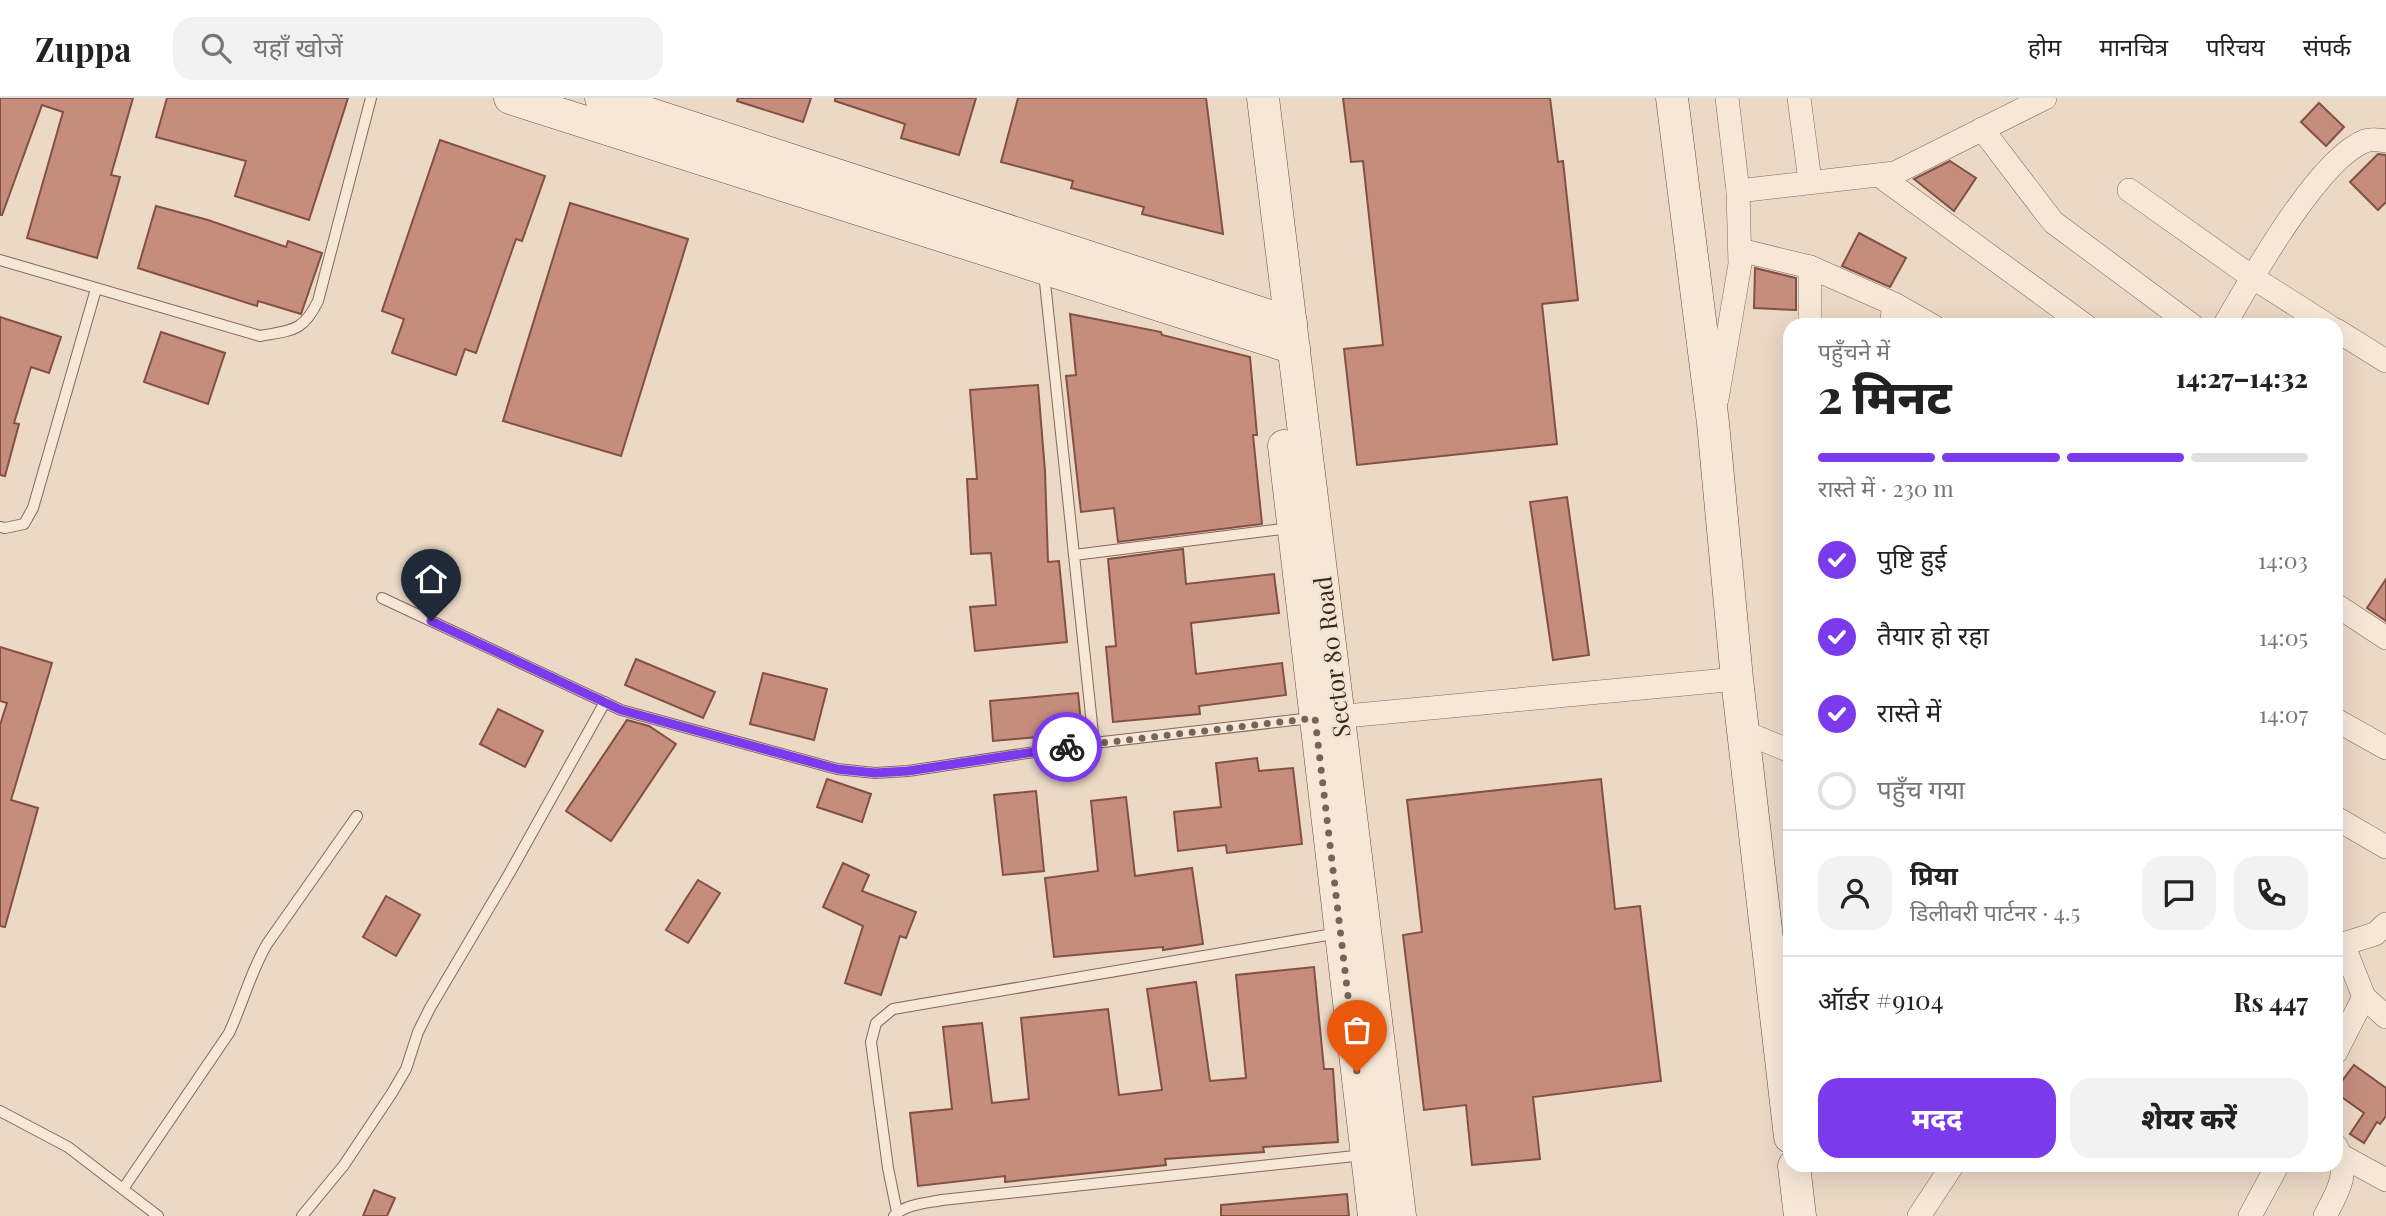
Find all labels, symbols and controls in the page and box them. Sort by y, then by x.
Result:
search box [173,17,663,80]
text: Zuppa [35,26,131,70]
icon: search [197,29,235,67]
text: यहाँ खोजें [253,29,343,64]
text: होम [2028,30,2061,62]
text: मानचित्र [2099,30,2168,62]
text: परिचय [2206,30,2265,62]
text: संपर्क [2303,30,2351,62]
text: पहुँचने में [1818,335,1890,366]
text: 14:27–14:32 [2176,360,2308,395]
text: 2 मिनट [1818,364,1952,426]
text: रास्ते में · 230 m [1818,472,1954,503]
text: पुष्टि हुई [1877,540,1947,575]
icon: check [1818,541,1856,579]
text: 14:03 [2258,544,2308,575]
pin [401,549,461,621]
icon: home [412,560,450,598]
street label: Sector 80 Road [1305,575,1357,739]
text: तैयार हो रहा [1877,617,1989,652]
icon: check [1818,618,1856,656]
text: 14:05 [2259,621,2308,652]
text: रास्ते में [1877,694,1941,729]
icon: check [1818,695,1856,733]
text: 14:07 [2259,698,2308,729]
courier [1032,712,1102,782]
icon: bike [1048,728,1086,766]
text: पहुँच गया [1877,771,1965,806]
button: person [1818,856,1892,930]
button: chat [2142,856,2216,930]
button: phone [2234,856,2308,930]
text: प्रिया [1910,857,1958,892]
text: डिलीवरी पार्टनर · 4.5 [1910,896,2080,927]
text: ऑर्डर #9104 [1818,982,1943,1017]
text: Rs 447 [2234,984,2308,1019]
pin [1327,1000,1387,1072]
icon: bag [1338,1011,1376,1049]
button: मदद [1818,1078,2056,1158]
button: शेयर करें [2070,1078,2308,1158]

